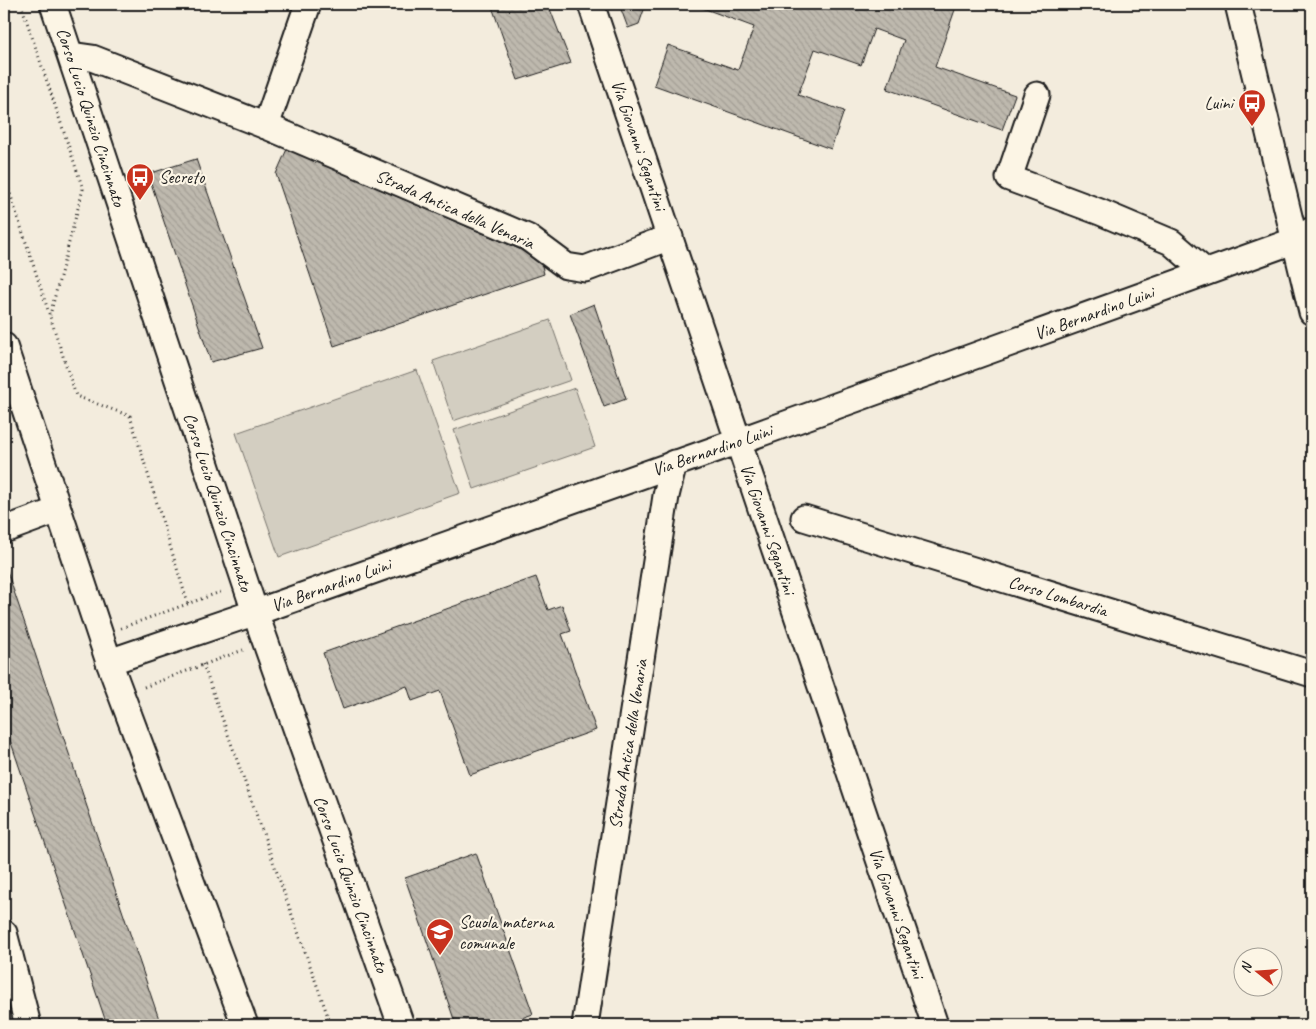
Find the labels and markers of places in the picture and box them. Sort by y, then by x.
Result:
bus stop icon: Luini [1237,88,1267,127]
place label: Luini [1205,92,1236,114]
bus stop icon: Secreto [125,162,155,201]
place label: Secreto [159,166,206,188]
place label: Scuola materna comunale [459,911,555,954]
school or university icon: Scuola materna comunale [425,917,455,956]

